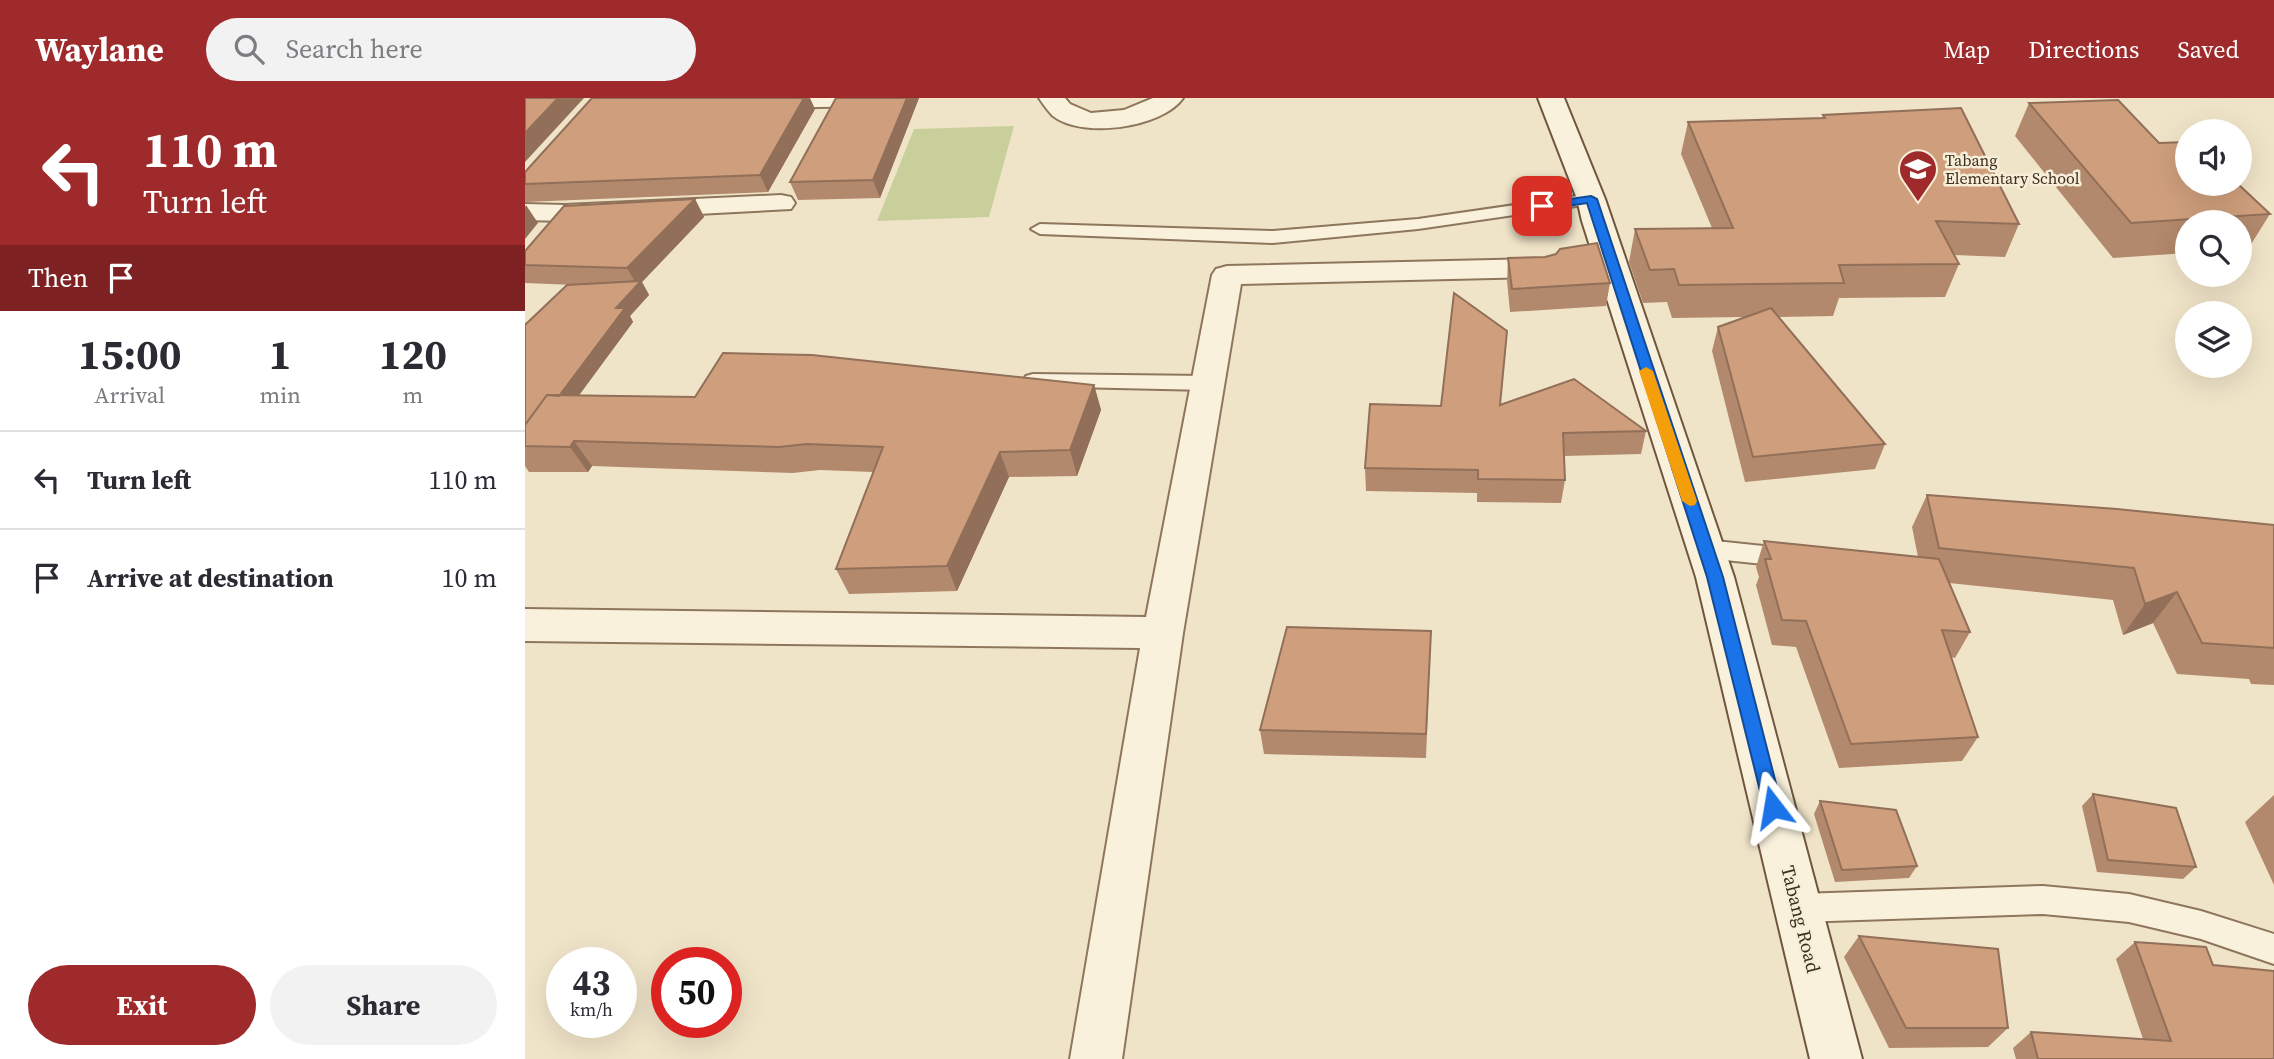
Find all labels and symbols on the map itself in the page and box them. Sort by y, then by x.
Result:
school or university icon: Tabang Elementary School [1897,148,1939,203]
place label: Tabang Elementary School [1945,149,2080,189]
pin [1512,176,1572,236]
position arrow [1736,770,1810,844]
street label: Tabang Road [1775,863,1827,976]
speed limit sign: 50 [651,947,742,1038]

